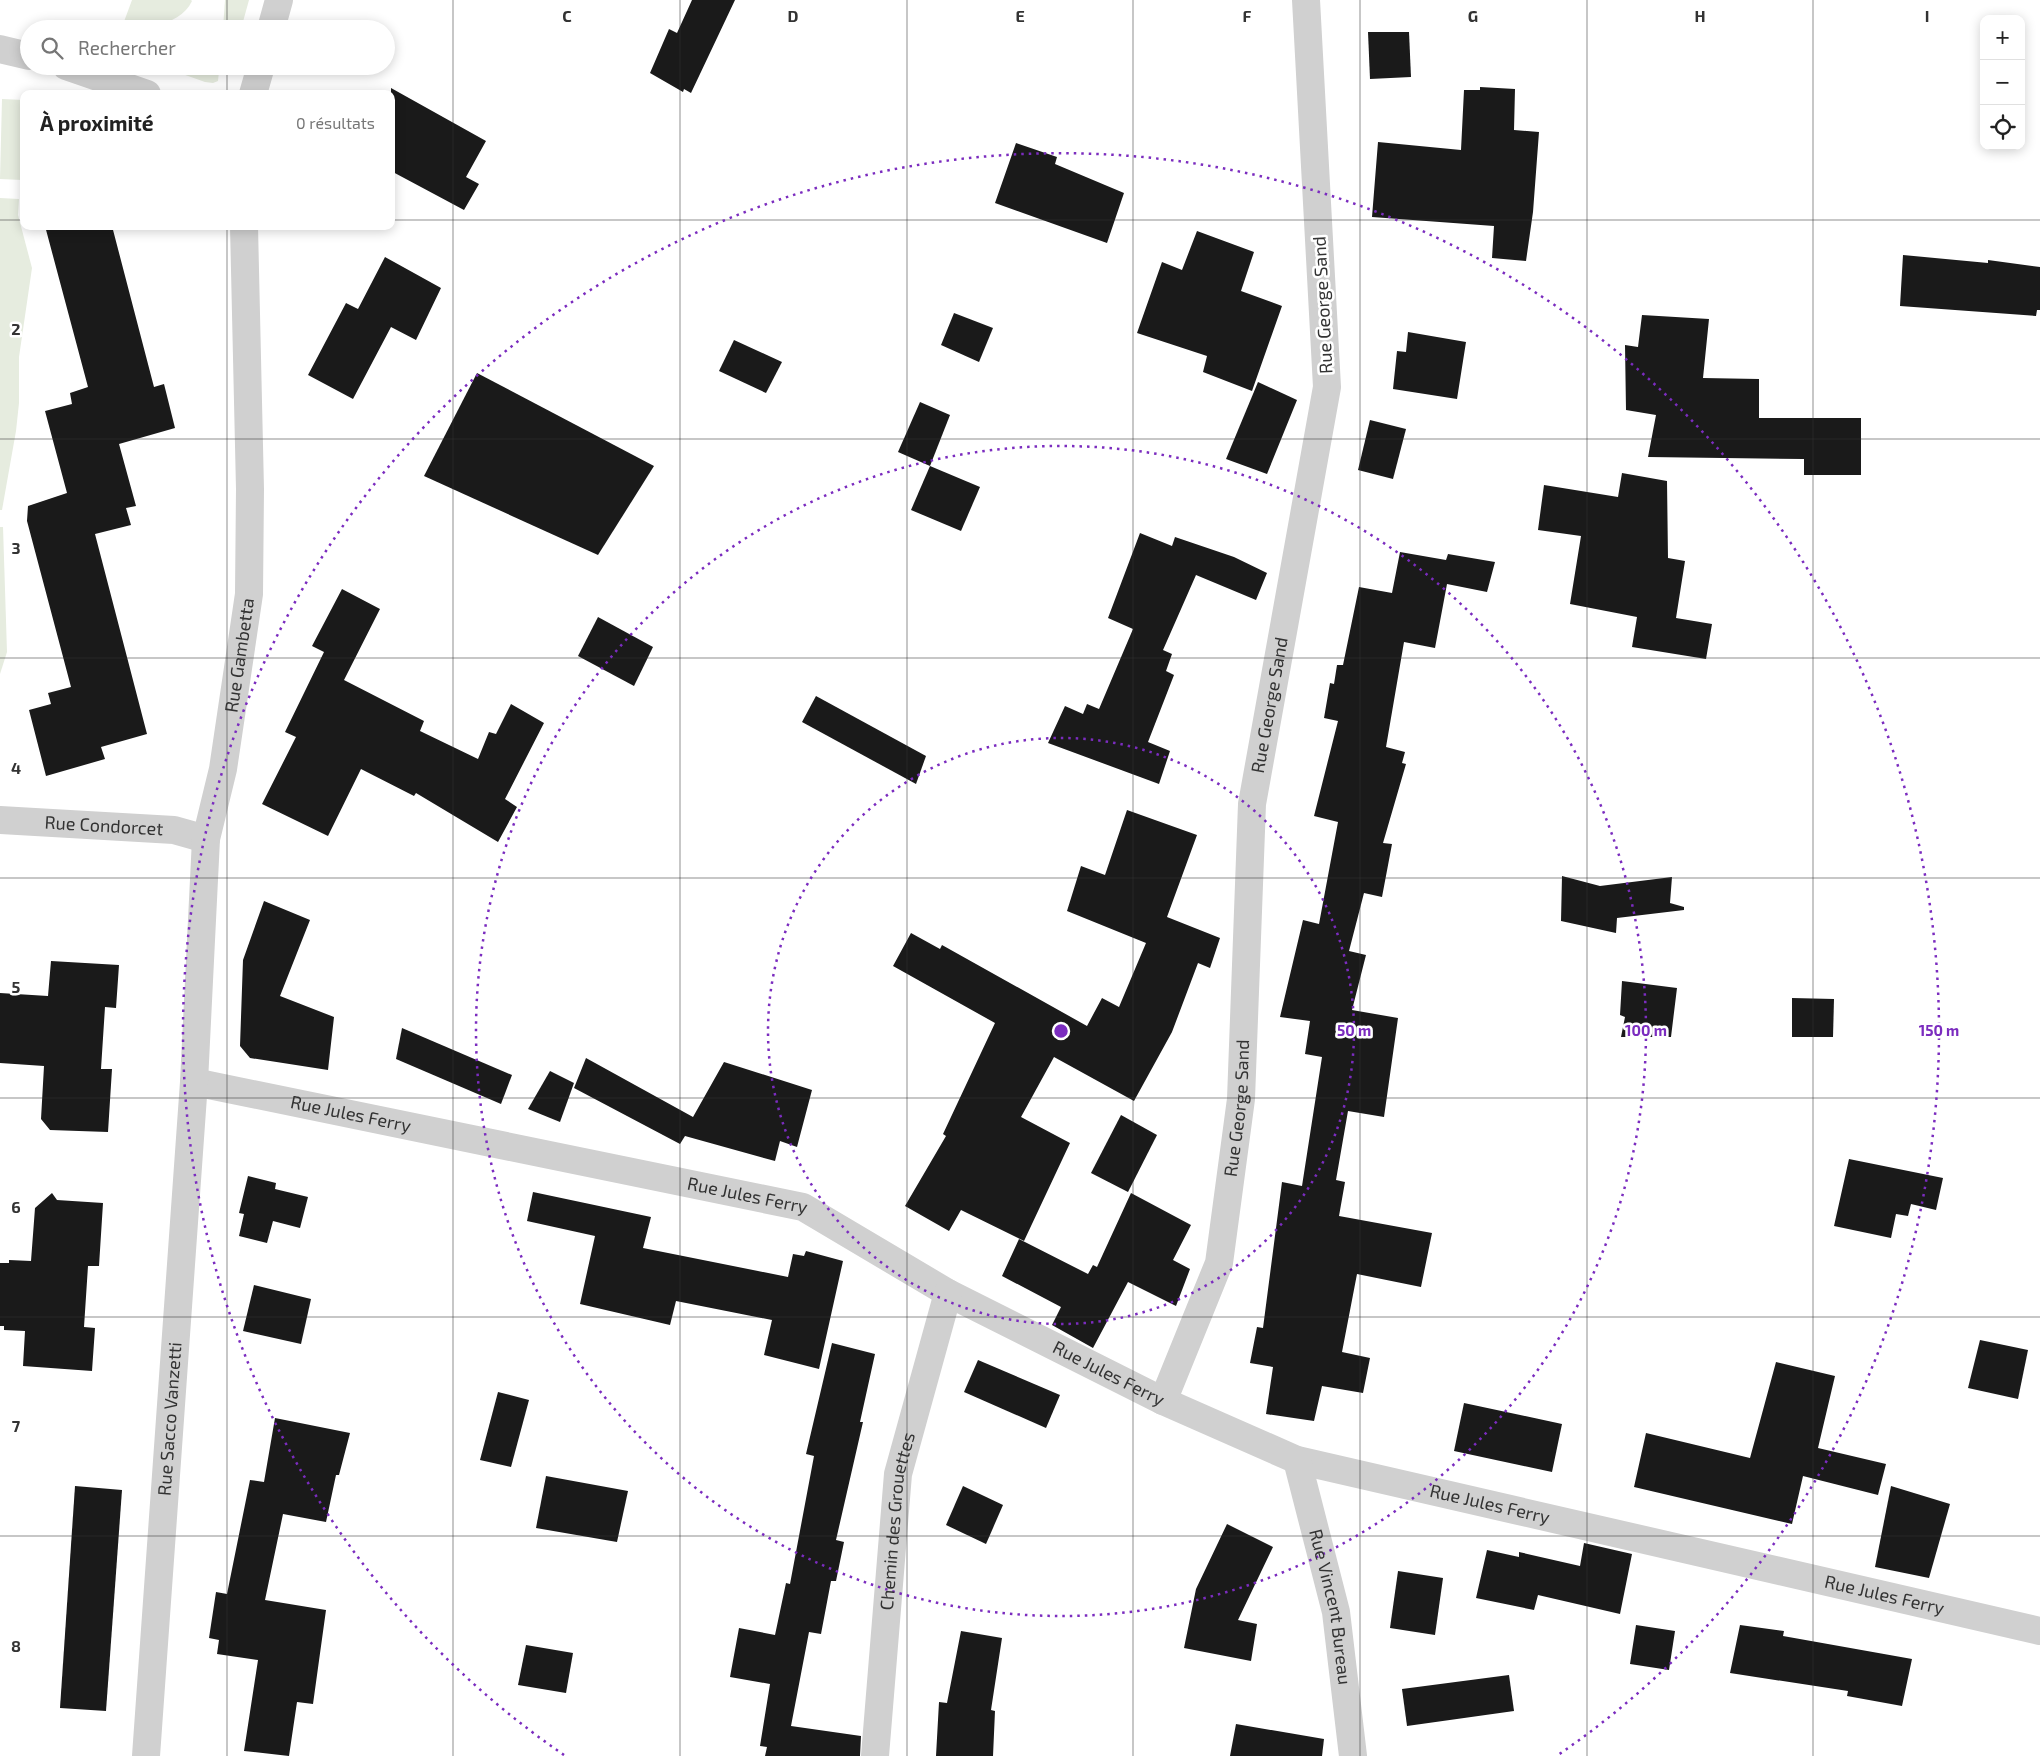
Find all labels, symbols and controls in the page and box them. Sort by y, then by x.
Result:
text: C [562,6,572,25]
text: D [788,6,799,25]
text: E [1015,6,1025,25]
text: F [1243,6,1252,25]
text: G [1468,6,1478,25]
text: H [1694,6,1706,25]
text: I [1925,6,1929,25]
map controls [1980,15,2025,150]
button: + [1980,15,2025,60]
search box [20,20,395,75]
icon: search [38,34,66,62]
text: Rechercher [78,36,176,59]
button: − [1980,60,2025,105]
button: locate [1980,105,2025,150]
text: À proximité [40,110,154,135]
text: 0 résultats [296,113,375,132]
street label: Rue George Sand [1307,236,1337,374]
text: 2 [11,319,21,338]
text: 3 [11,538,21,557]
street label: Rue Gambetta [220,596,258,714]
street label: Rue George Sand [1246,635,1292,775]
text: 4 [11,758,21,777]
street label: Rue Condorcet [44,811,164,839]
text: 5 [12,977,21,996]
text: 50 m [1337,1021,1371,1039]
text: 100 m [1625,1021,1667,1039]
text: 150 m [1919,1021,1959,1039]
centre of rings [1052,1022,1070,1040]
street label: Rue George Sand [1219,1039,1253,1178]
street label: Rue Jules Ferry [289,1090,414,1136]
street label: Rue Jules Ferry [686,1172,810,1218]
text: 6 [11,1197,21,1216]
street label: Rue Jules Ferry [1049,1335,1169,1410]
street label: Rue Sacco Vanzetti [153,1341,185,1496]
text: 7 [12,1416,21,1435]
street label: Chemin des Grouettes [875,1430,919,1611]
street label: Rue Jules Ferry [1428,1479,1552,1528]
street label: Rue Vincent Bureau [1305,1527,1357,1686]
street label: Rue Jules Ferry [1822,1570,1947,1619]
text: 8 [11,1636,21,1655]

